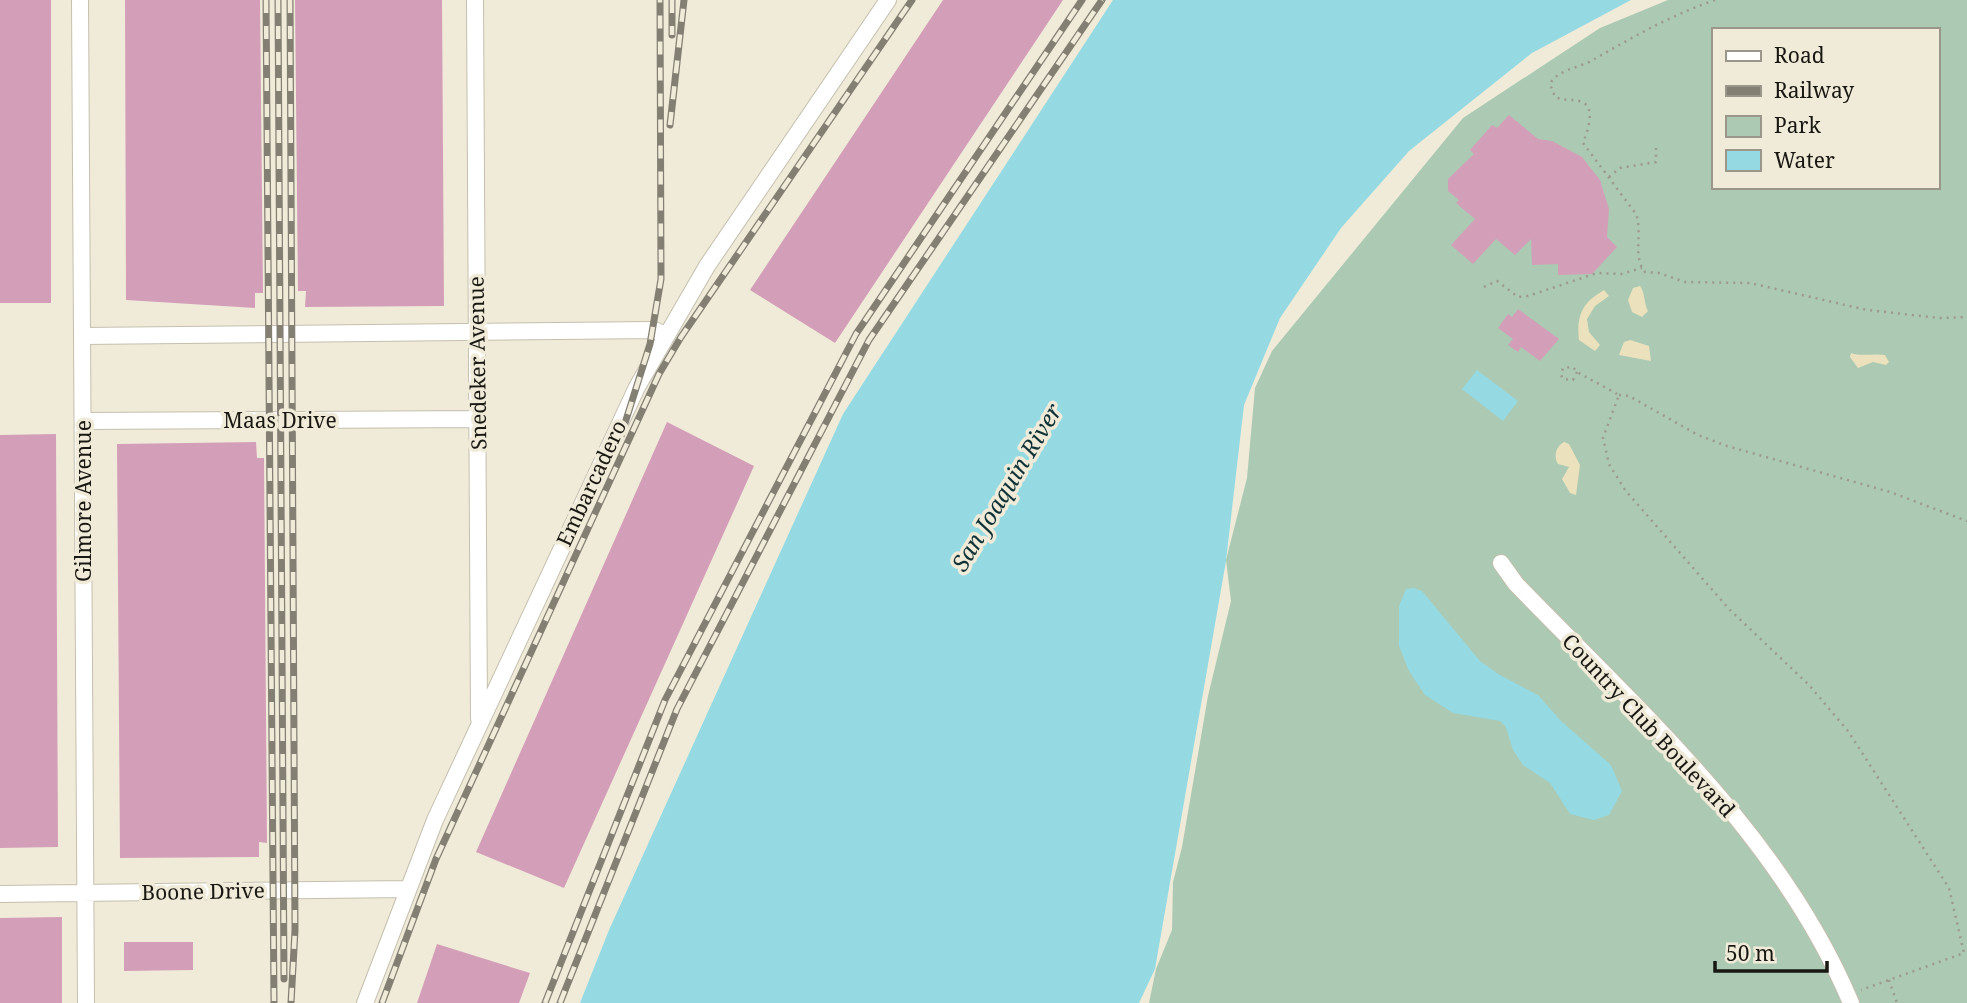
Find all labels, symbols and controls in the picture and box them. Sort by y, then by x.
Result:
legend [1712,28,1939,189]
text: Road [1774,41,1825,69]
text: Railway [1774,76,1854,104]
text: Park [1774,111,1821,139]
text: Water [1774,146,1835,174]
street label: Snedeker Avenue [461,276,493,450]
water label: San Joaquin River [943,397,1069,577]
street label: Maas Drive [223,406,337,434]
street label: Embarcadero [550,416,632,550]
street label: Gilmore Avenue [69,420,97,582]
street label: Country Club Boulevard [1556,627,1742,823]
street label: Boone Drive [141,876,265,906]
scale bar [1715,930,1827,974]
text: 50 m [1726,939,1775,967]

